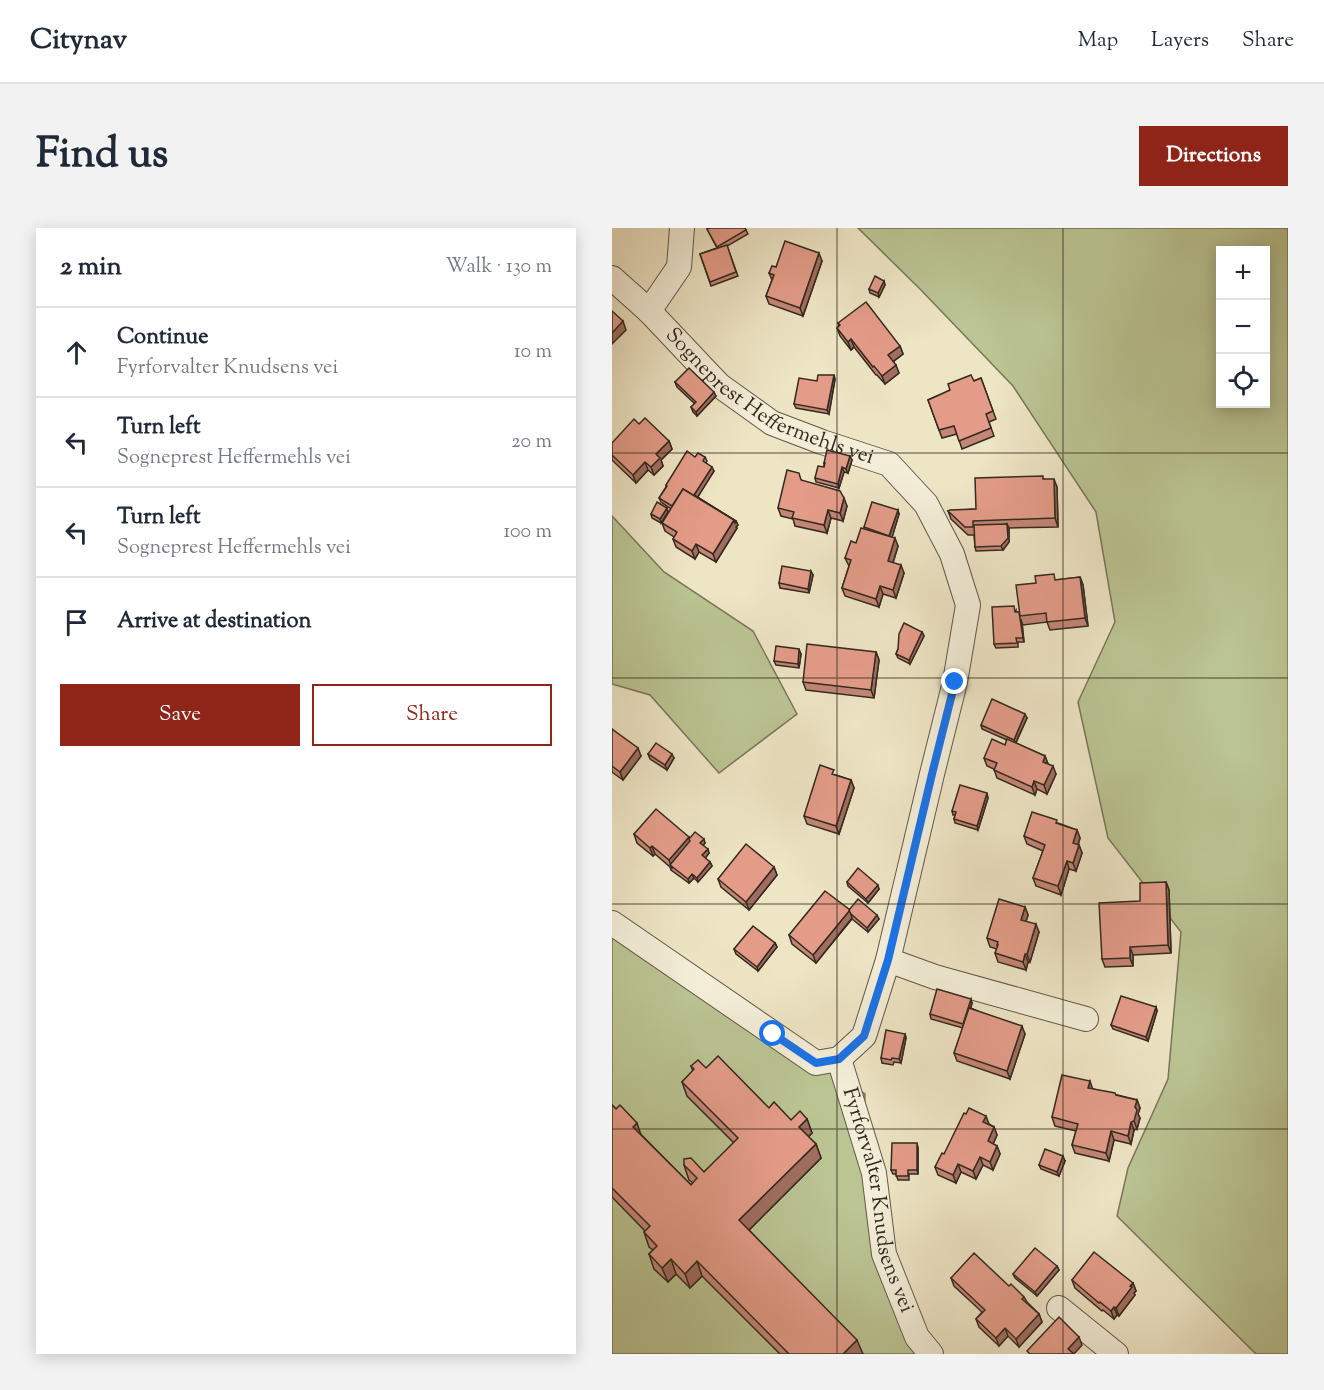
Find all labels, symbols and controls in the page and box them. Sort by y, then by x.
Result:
text: Citynav [30,21,127,61]
text: Map [1078,26,1118,56]
text: Layers [1151,26,1209,56]
text: Share [1242,26,1294,56]
text: Find us [36,126,168,186]
button: Directions [1139,126,1288,186]
map controls [1216,246,1270,408]
button: + [1216,246,1270,300]
text: 2 min [60,249,122,286]
text: Walk · 130 m [445,253,552,282]
button: − [1216,300,1270,354]
street label: Sogneprest Heffermehls vei [658,321,878,473]
text: Continue [117,322,208,354]
icon: ahead [60,336,93,369]
text: 10 m [514,338,552,367]
text: Fyrforvalter Knudsens vei [117,354,338,383]
button: locate [1216,354,1270,408]
text: Turn left [117,412,200,444]
icon: left [60,426,93,459]
text: 20 m [511,428,552,457]
text: Sogneprest Heffermehls vei [117,444,351,473]
text: Turn left [117,502,200,534]
icon: left [60,516,93,549]
text: 100 m [503,518,552,547]
text: Sogneprest Heffermehls vei [117,534,351,563]
icon: arrive [60,606,93,639]
text: Arrive at destination [117,606,312,638]
route end [941,668,967,694]
button: Save [60,684,300,746]
button: Share [312,684,552,746]
route start [759,1020,785,1046]
street label: Fyrforvalter Knudsens vei [834,1084,921,1317]

